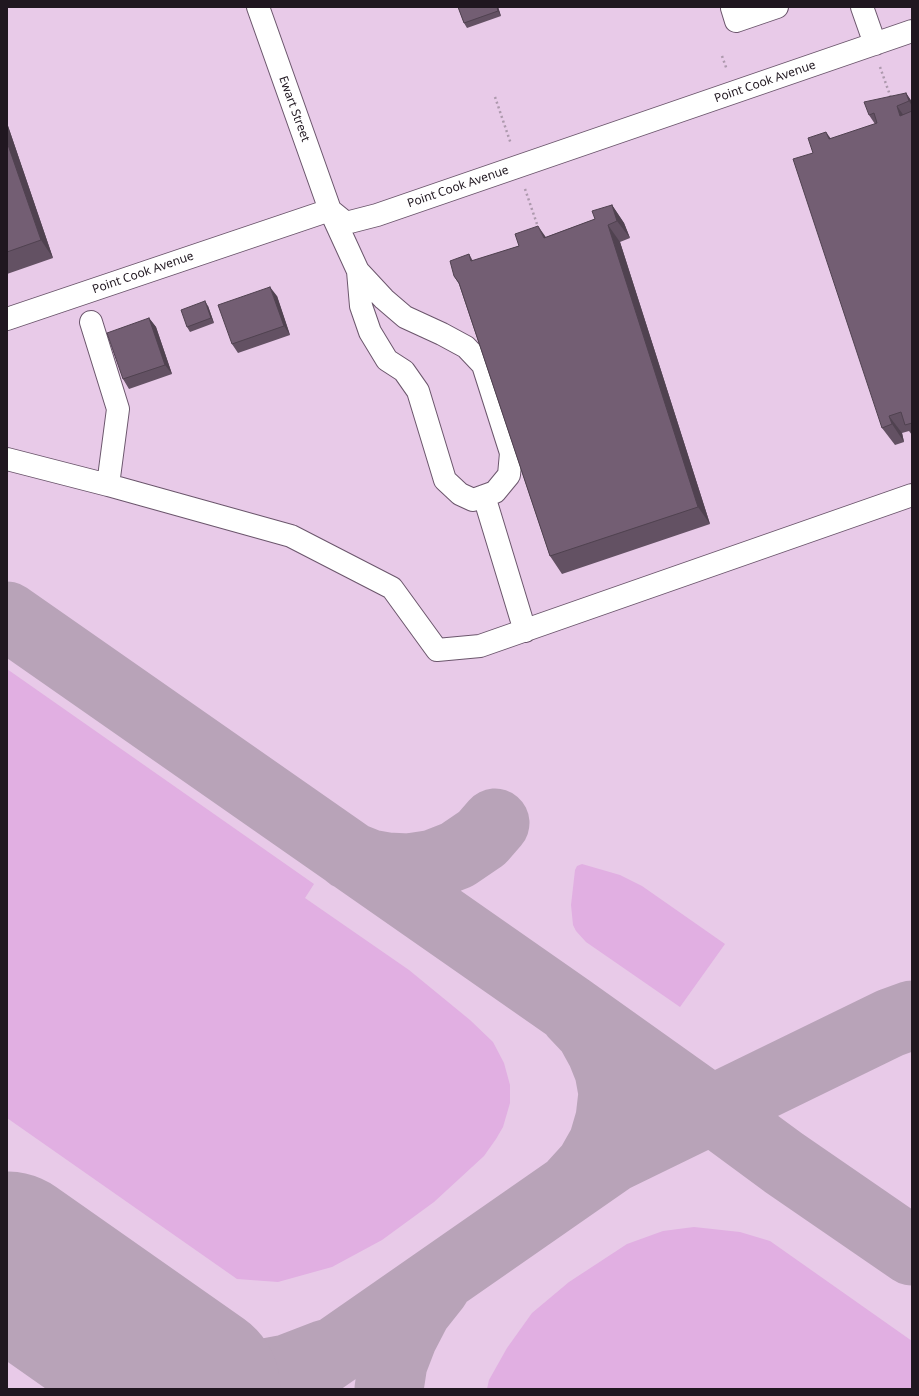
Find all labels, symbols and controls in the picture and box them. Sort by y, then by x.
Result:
street label: Point Cook Avenue [712,58,818,106]
street label: Ewart Street [275,74,313,144]
street label: Point Cook Avenue [405,163,511,211]
street label: Point Cook Avenue [90,249,196,297]

